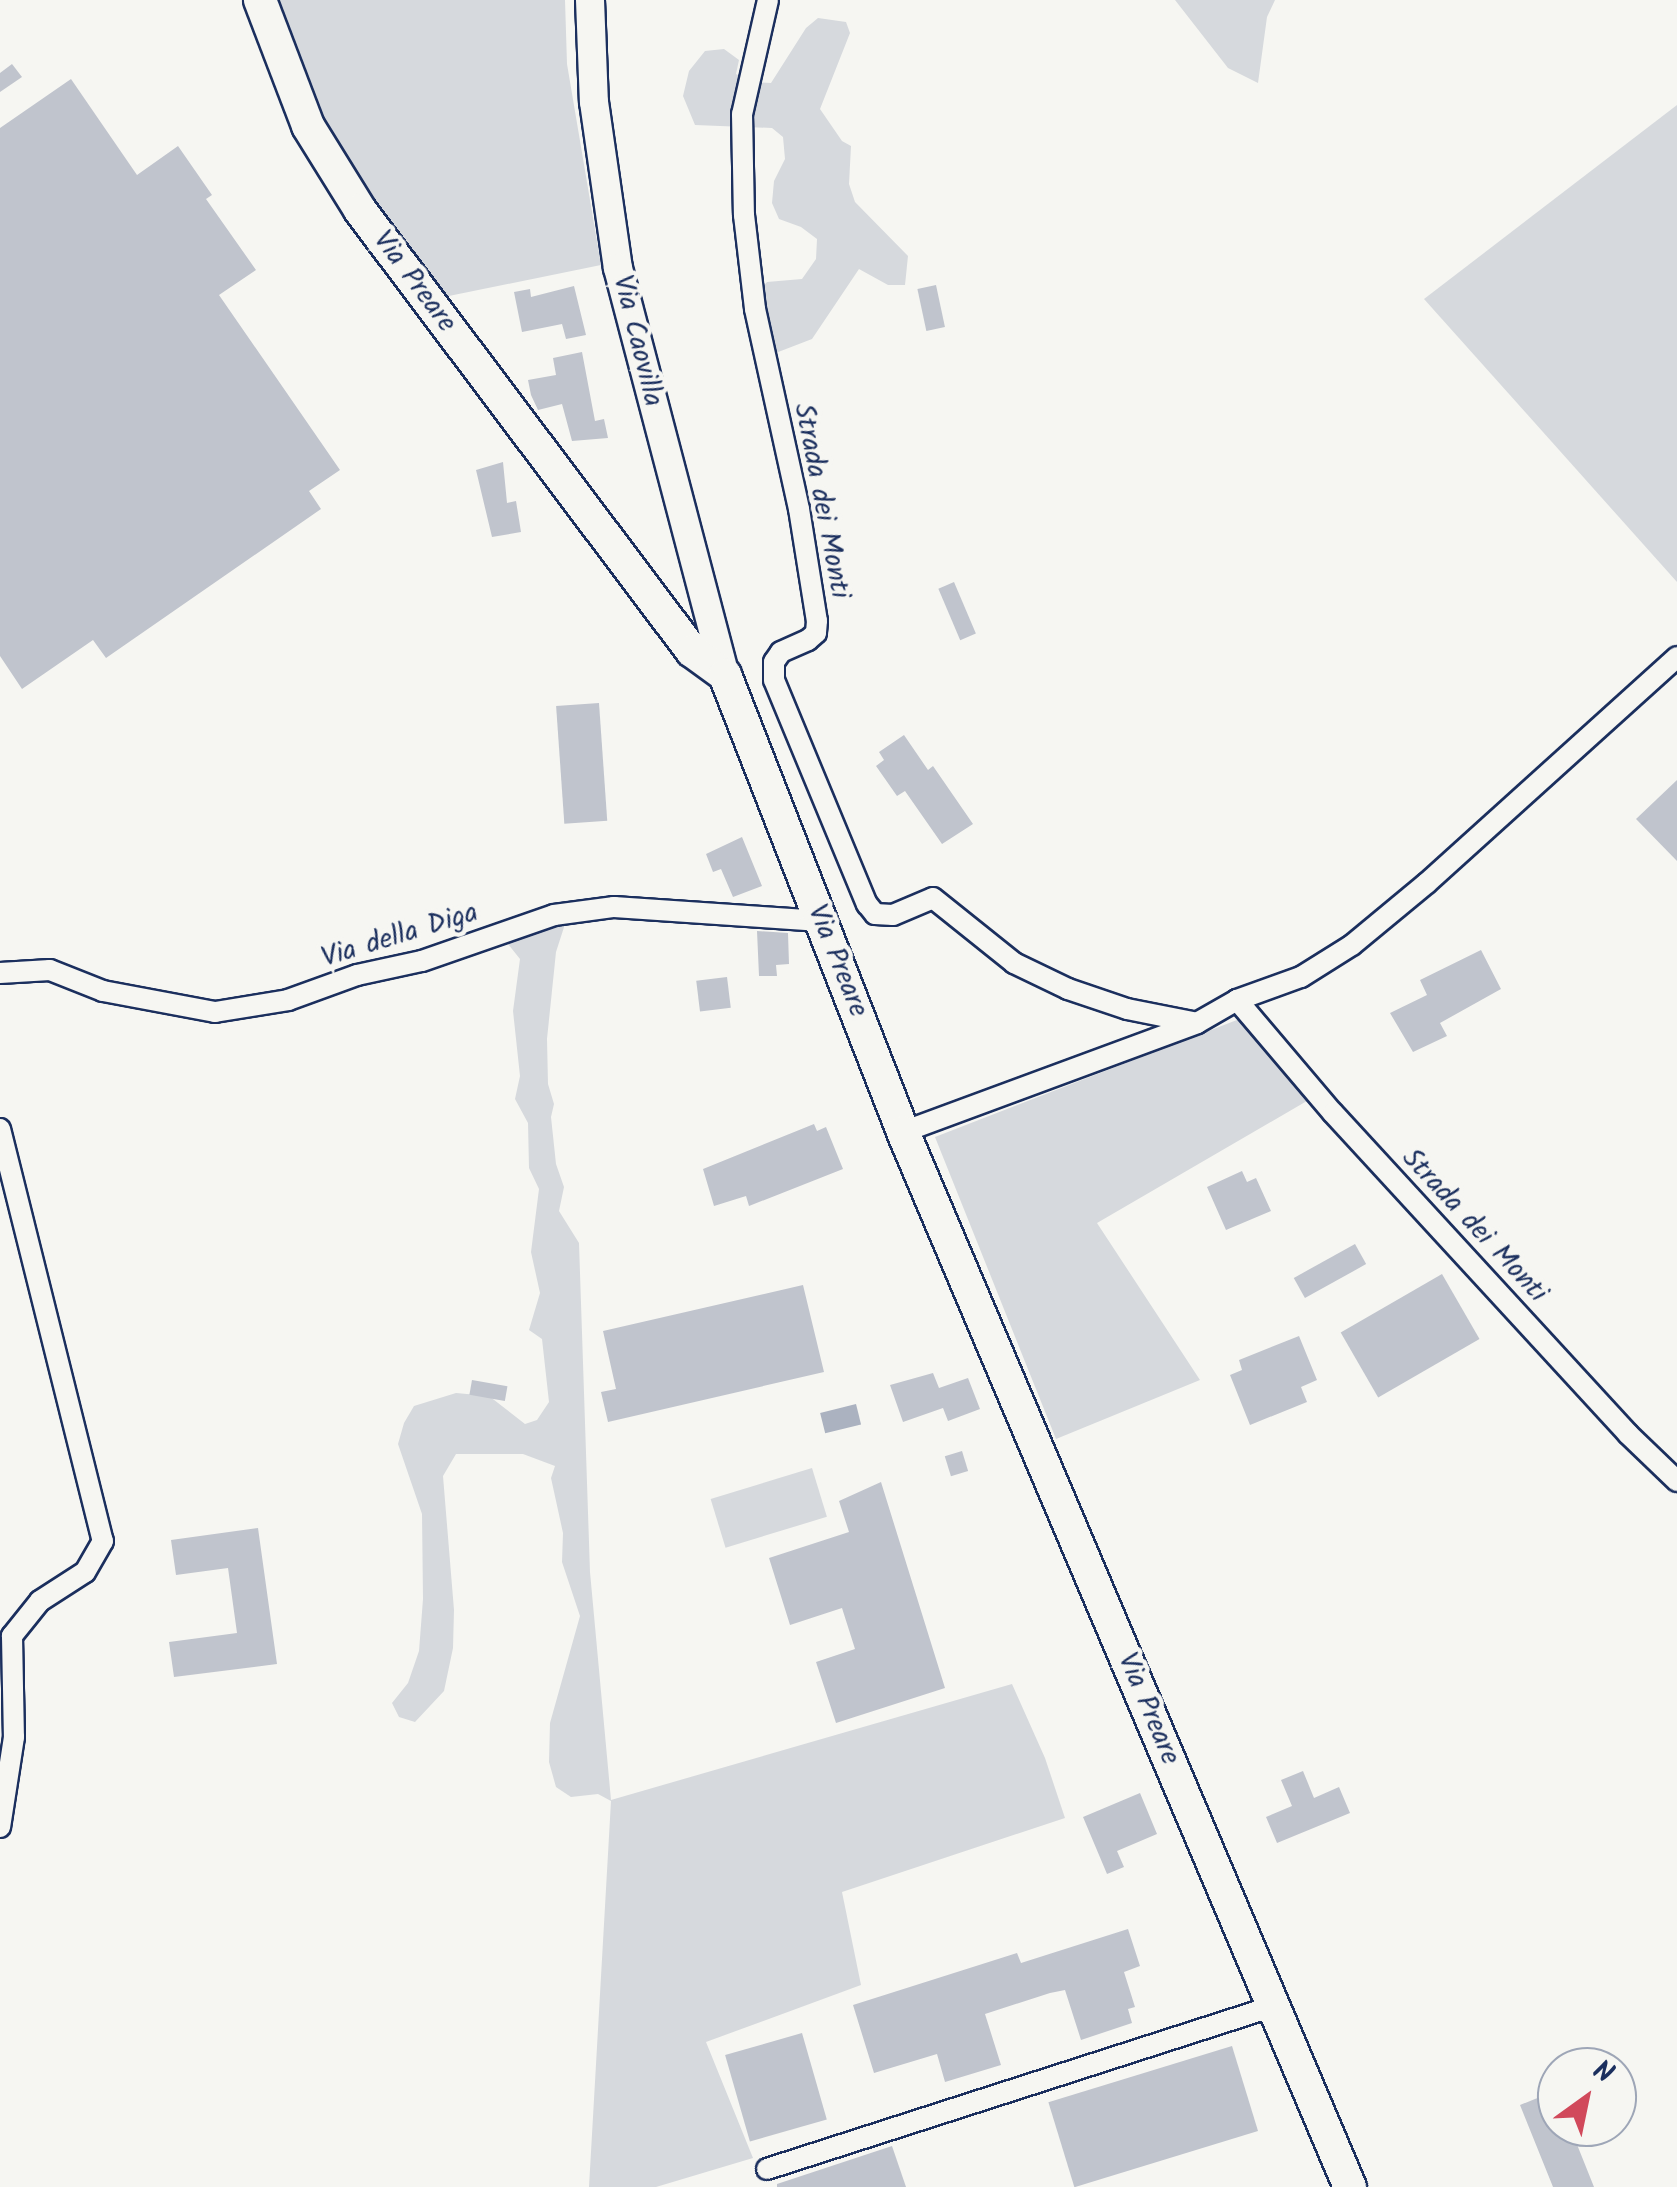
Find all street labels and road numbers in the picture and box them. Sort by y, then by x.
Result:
street label: Via Preare [365,225,463,339]
street label: Via Caovilla [605,272,669,410]
street label: Strada dei Monti [786,401,856,601]
street label: Via della Diga [318,896,482,976]
street label: Via Preare [799,900,875,1022]
street label: Strada dei Monti [1394,1142,1554,1310]
street label: Via Preare [1109,1648,1187,1770]

